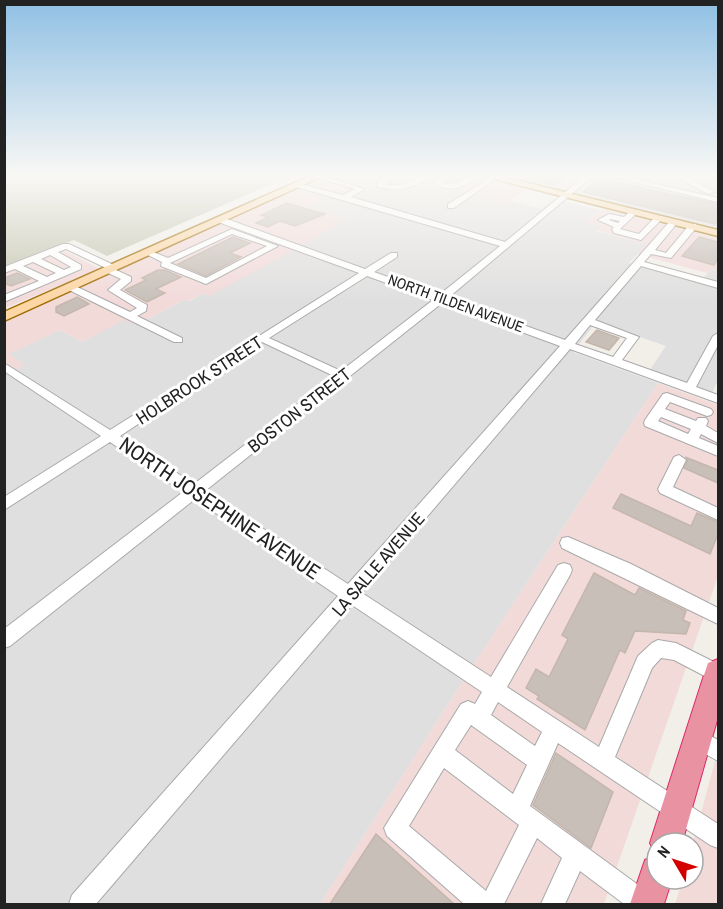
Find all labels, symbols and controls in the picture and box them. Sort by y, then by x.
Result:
street label: NORTH TILDEN AVENUE [385,269,527,337]
street label: HOLBROOK STREET [131,330,267,430]
street label: BOSTON STREET [242,362,356,458]
street label: NORTH JOSEPHINE AVENUE [114,430,326,586]
street label: LA SALLE AVENUE [326,507,430,621]
north arrow [645,831,705,891]
text: N [652,841,675,862]

